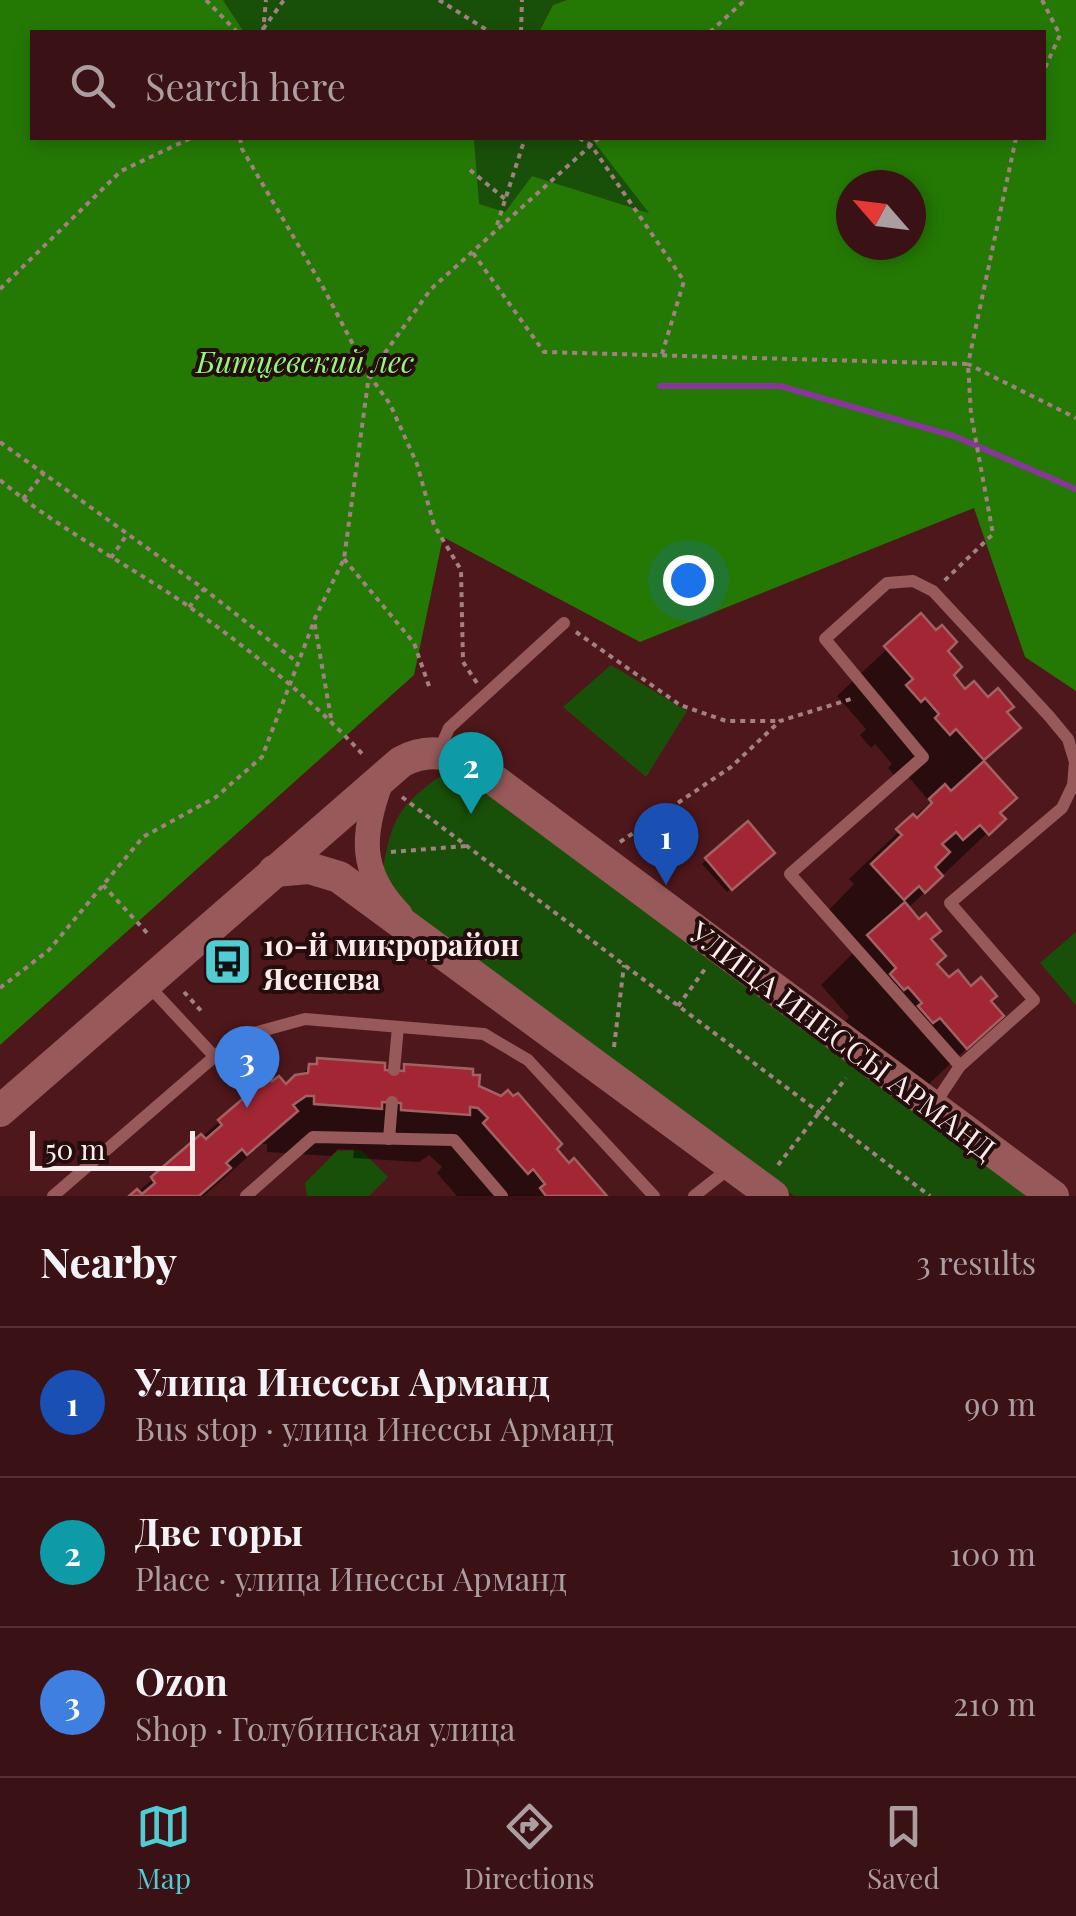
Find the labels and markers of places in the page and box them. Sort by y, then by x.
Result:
pin: 2 [438,732,504,814]
pin: 1 [634,802,698,885]
place label: 10-й микрорайон Ясенева [262,924,519,998]
bus stop icon: 10-й микрорайон Ясенева [202,935,254,987]
pin: 3 [214,1026,280,1108]

